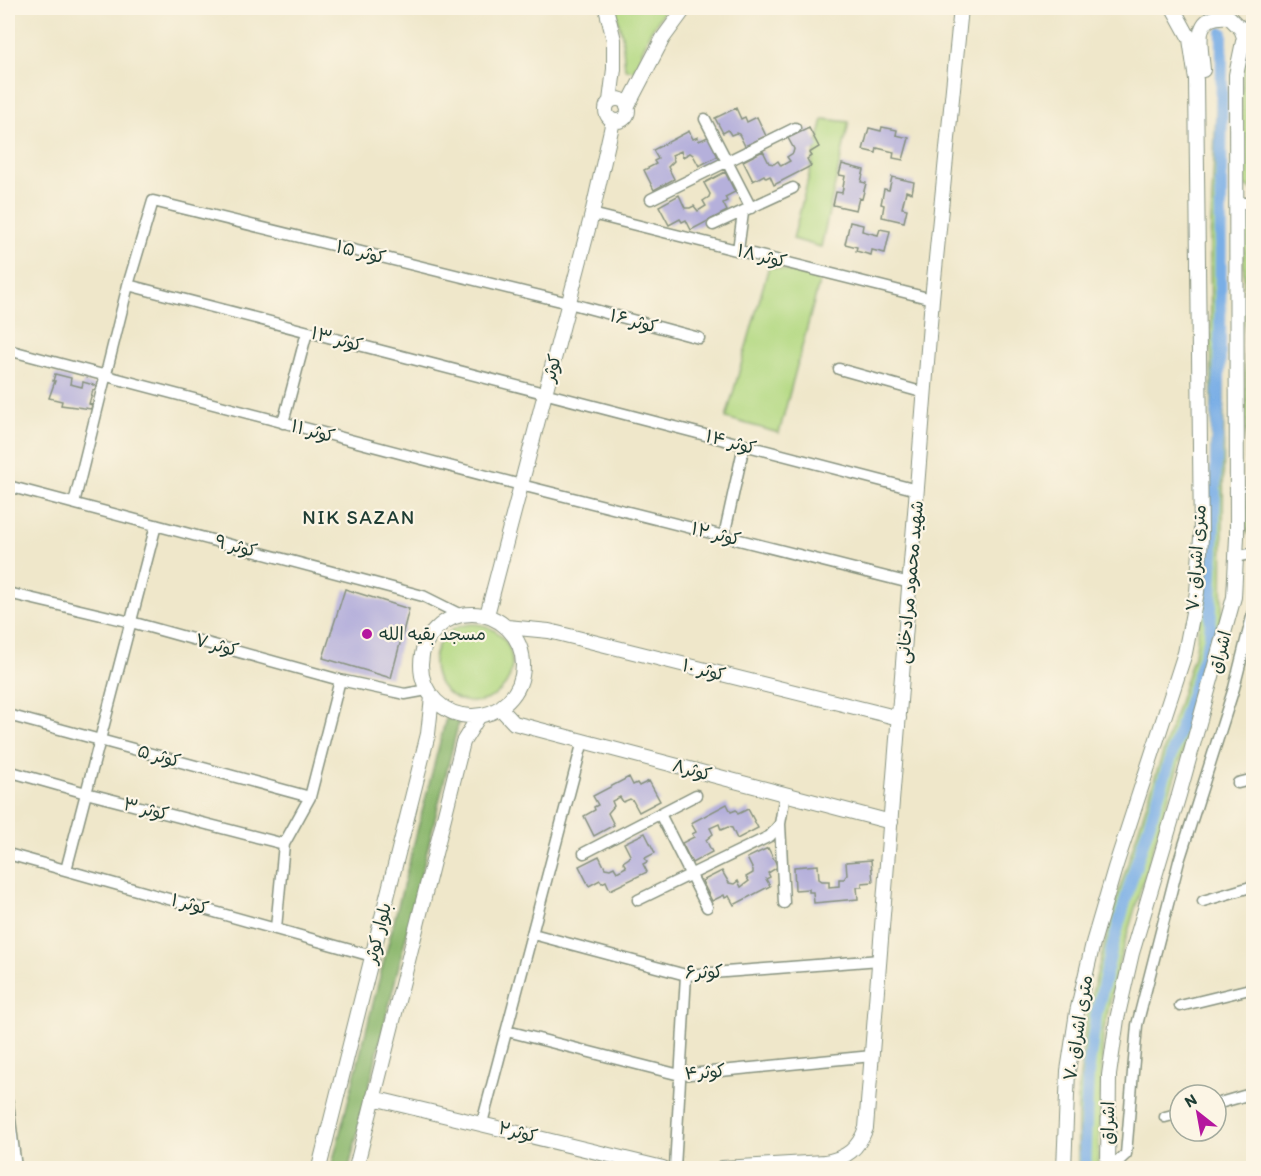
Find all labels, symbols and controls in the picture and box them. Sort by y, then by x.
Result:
street label: ۱۵ کوثر [334,235,388,269]
street label: کوثر ۱۸ [735,239,789,273]
street label: کوثر ۱۶ [608,304,661,338]
street label: کوثر ۱۳ [309,322,366,357]
street label: کوثر [537,352,566,386]
street label: کوثر ۱۱ [289,415,338,447]
street label: کوثر ۱۴ [703,425,759,459]
street label: شهید محمود مرادخانی [892,499,928,665]
street label: ۷۰ متری اشراق [1181,504,1211,612]
district label: NIK SAZAN [302,505,416,529]
street label: کوثر ۱۲ [689,517,743,551]
street label: کوثر ۹ [212,530,260,562]
place label: مسجد بقیه الله [379,623,486,645]
marker: مسجد بقیه الله [360,627,374,641]
street label: اشراق [1204,628,1236,676]
street label: کوثر ۷ [193,629,241,661]
street label: کوثر ۱۰ [680,654,728,686]
street label: کوثر ۵ [135,740,183,772]
street label: کوثر۸ [670,754,714,786]
street label: کوثر ۳ [121,793,171,825]
street label: کوثر ۱ [169,888,211,920]
street label: بلوار کوثر [359,900,396,968]
street label: کوثر۶ [685,961,724,983]
street label: ۷۰ متری اشراق [1059,973,1097,1083]
street label: کوثر۴ [684,1060,726,1084]
north arrow [1168,1083,1228,1143]
text: N [1181,1090,1200,1111]
street label: اشراق [1097,1101,1119,1145]
street label: کوثر۲ [496,1117,540,1148]

